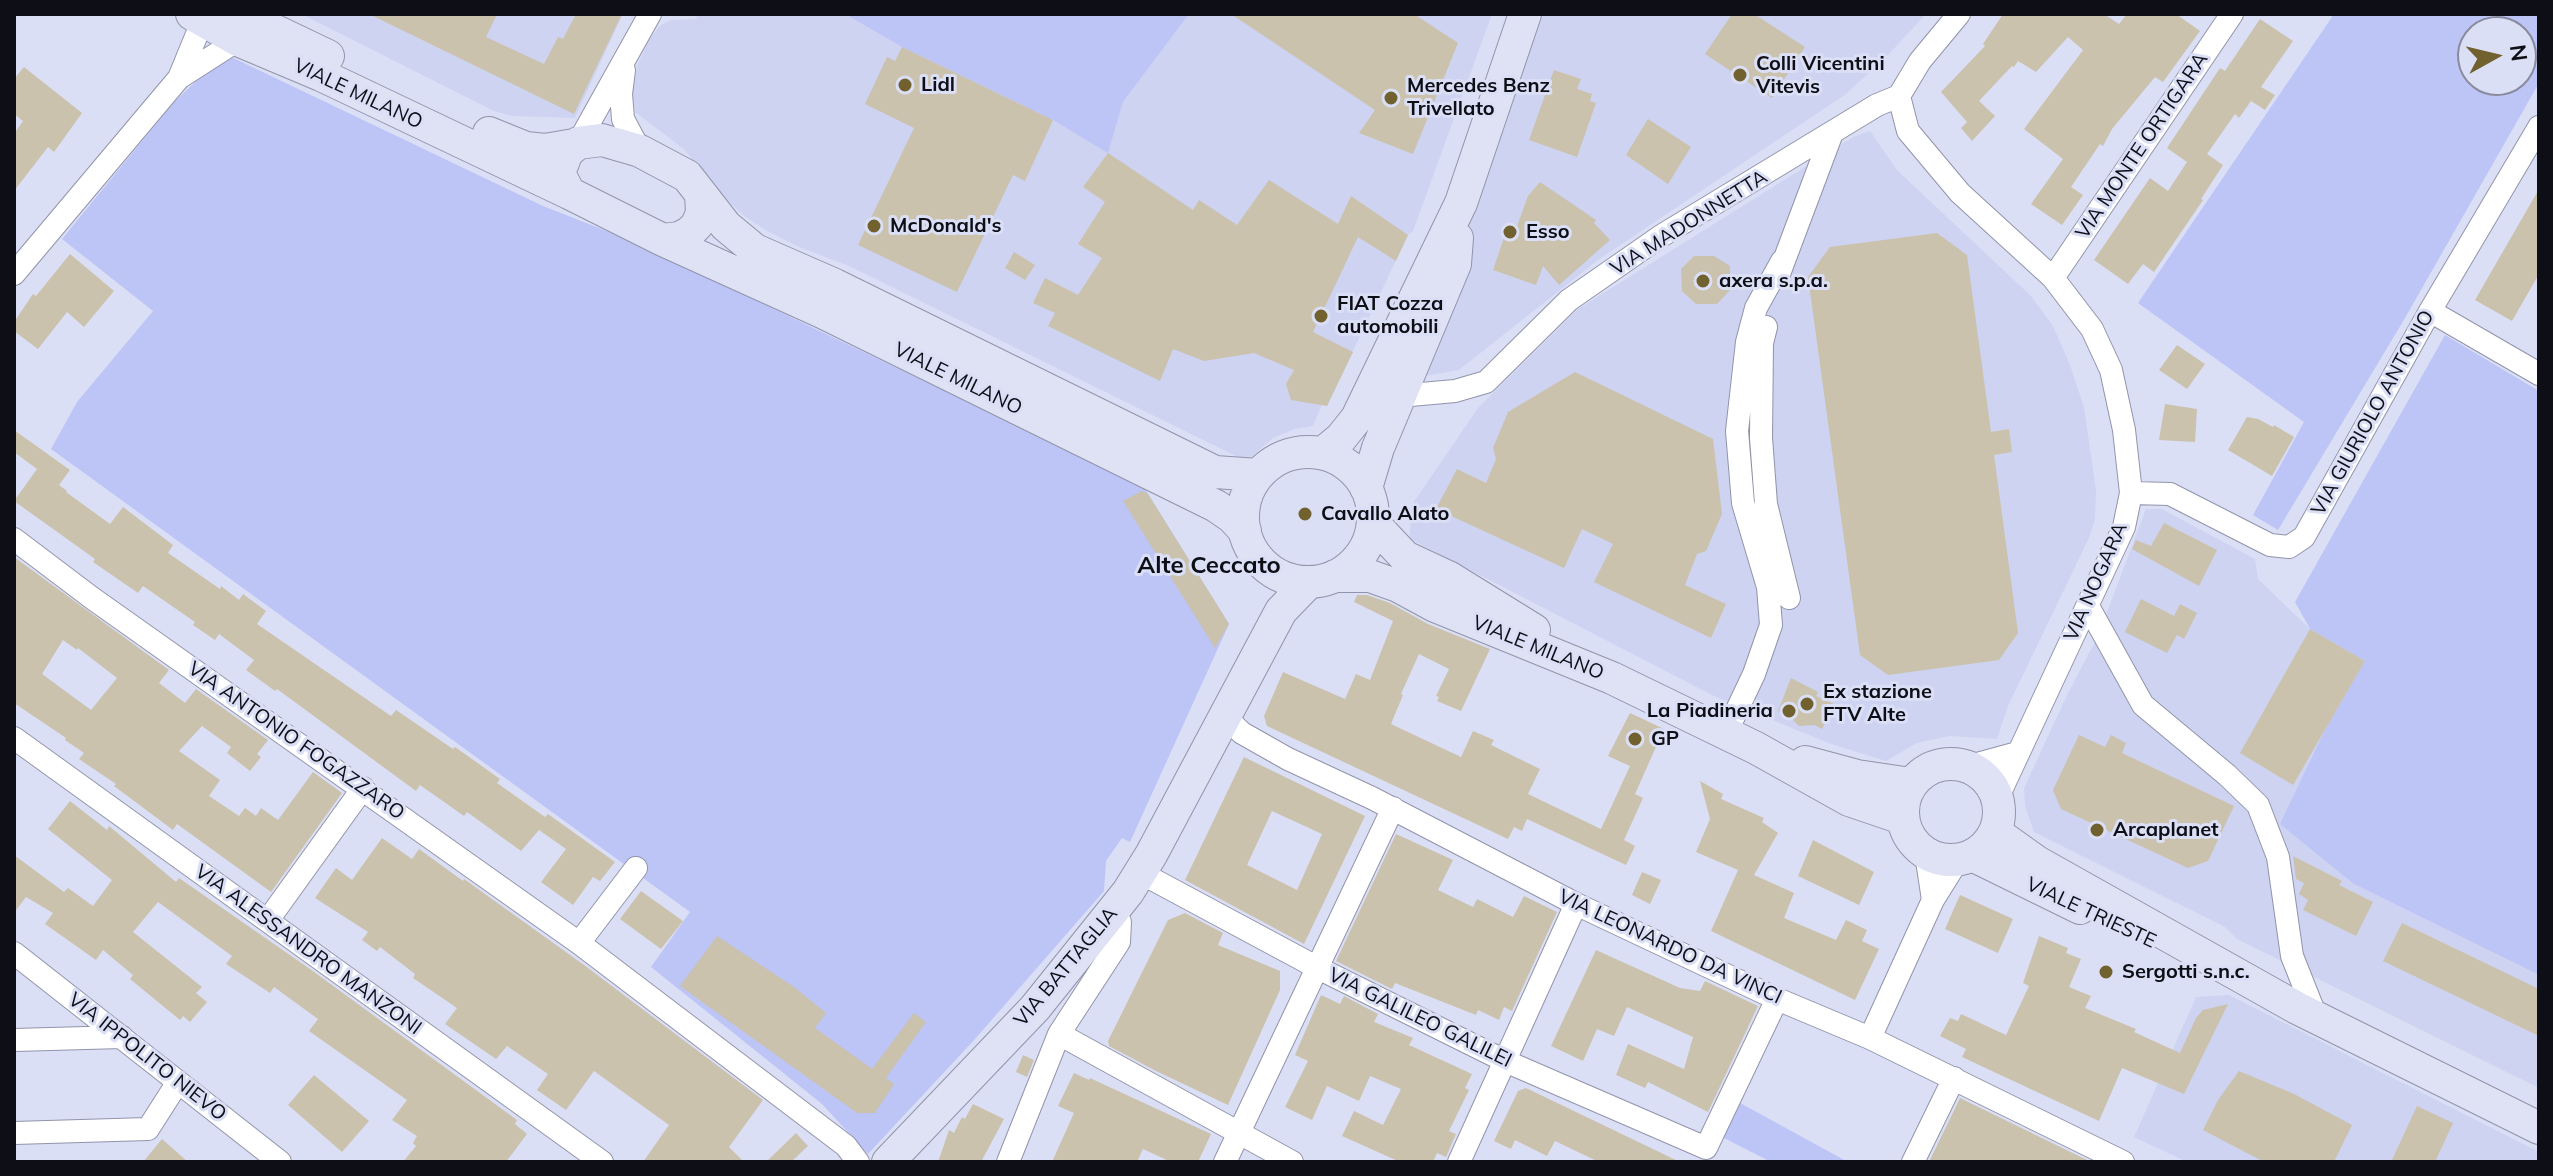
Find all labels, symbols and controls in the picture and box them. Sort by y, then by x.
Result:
north arrow [2457,16,2537,96]
text: N [2504,43,2534,63]
street label: VIA MONTE ORTIGARA [2071,48,2213,244]
place label: Colli Vicentini Vitevis [1756,52,1885,99]
street label: VIALE MILANO [290,54,426,134]
marker: Colli Vicentini Vitevis [1731,66,1749,84]
place label: Lidl [921,73,955,97]
place label: Mercedes Benz Trivellato [1407,74,1550,121]
marker: Lidl [896,76,914,94]
marker: Mercedes Benz Trivellato [1382,89,1400,107]
street label: VIA MADONNETTA [1606,165,1772,281]
place label: McDonald's [890,214,1002,238]
marker: McDonald's [865,217,883,235]
place label: Esso [1526,220,1570,244]
marker: Esso [1501,223,1519,241]
place label: axera s.p.a. [1719,269,1828,293]
marker: axera s.p.a. [1694,272,1712,290]
place label: FIAT Cozza automobili [1337,292,1443,339]
street label: VIA GIURIOLO ANTONIO [2307,306,2439,520]
marker: FIAT Cozza automobili [1312,307,1330,325]
street label: VIALE MILANO [890,338,1026,420]
place label: Cavallo Alato [1321,502,1449,526]
marker: Cavallo Alato [1296,505,1314,523]
street label: VIA NOGARA [2059,519,2133,645]
district label: Alte Ceccato [1137,552,1281,580]
street label: VIALE MILANO [1469,611,1607,685]
street label: VIA ANTONIO FOGAZZARO [183,657,409,825]
place label: Ex stazione FTV Alte [1823,680,1932,727]
marker: Ex stazione FTV Alte [1798,695,1816,713]
place label: La Piadineria [1647,699,1773,723]
marker: La Piadineria [1780,702,1798,720]
place label: GP [1651,727,1679,751]
marker: GP [1626,730,1644,748]
place label: Arcaplanet [2113,818,2219,842]
marker: Arcaplanet [2088,821,2106,839]
street label: VIA ALESSANDRO MANZONI [190,860,426,1040]
street label: VIALE TRIESTE [2022,872,2160,954]
street label: VIA LEONARDO DA VINCI [1554,885,1786,1009]
street label: VIA BATTAGLIA [1009,902,1123,1032]
place label: Sergotti s.n.c. [2122,960,2250,984]
street label: VIA GALILEO GALILEI [1324,963,1516,1073]
marker: Sergotti s.n.c. [2097,963,2115,981]
street label: VIA IPPOLITO NIEVO [63,988,231,1126]

